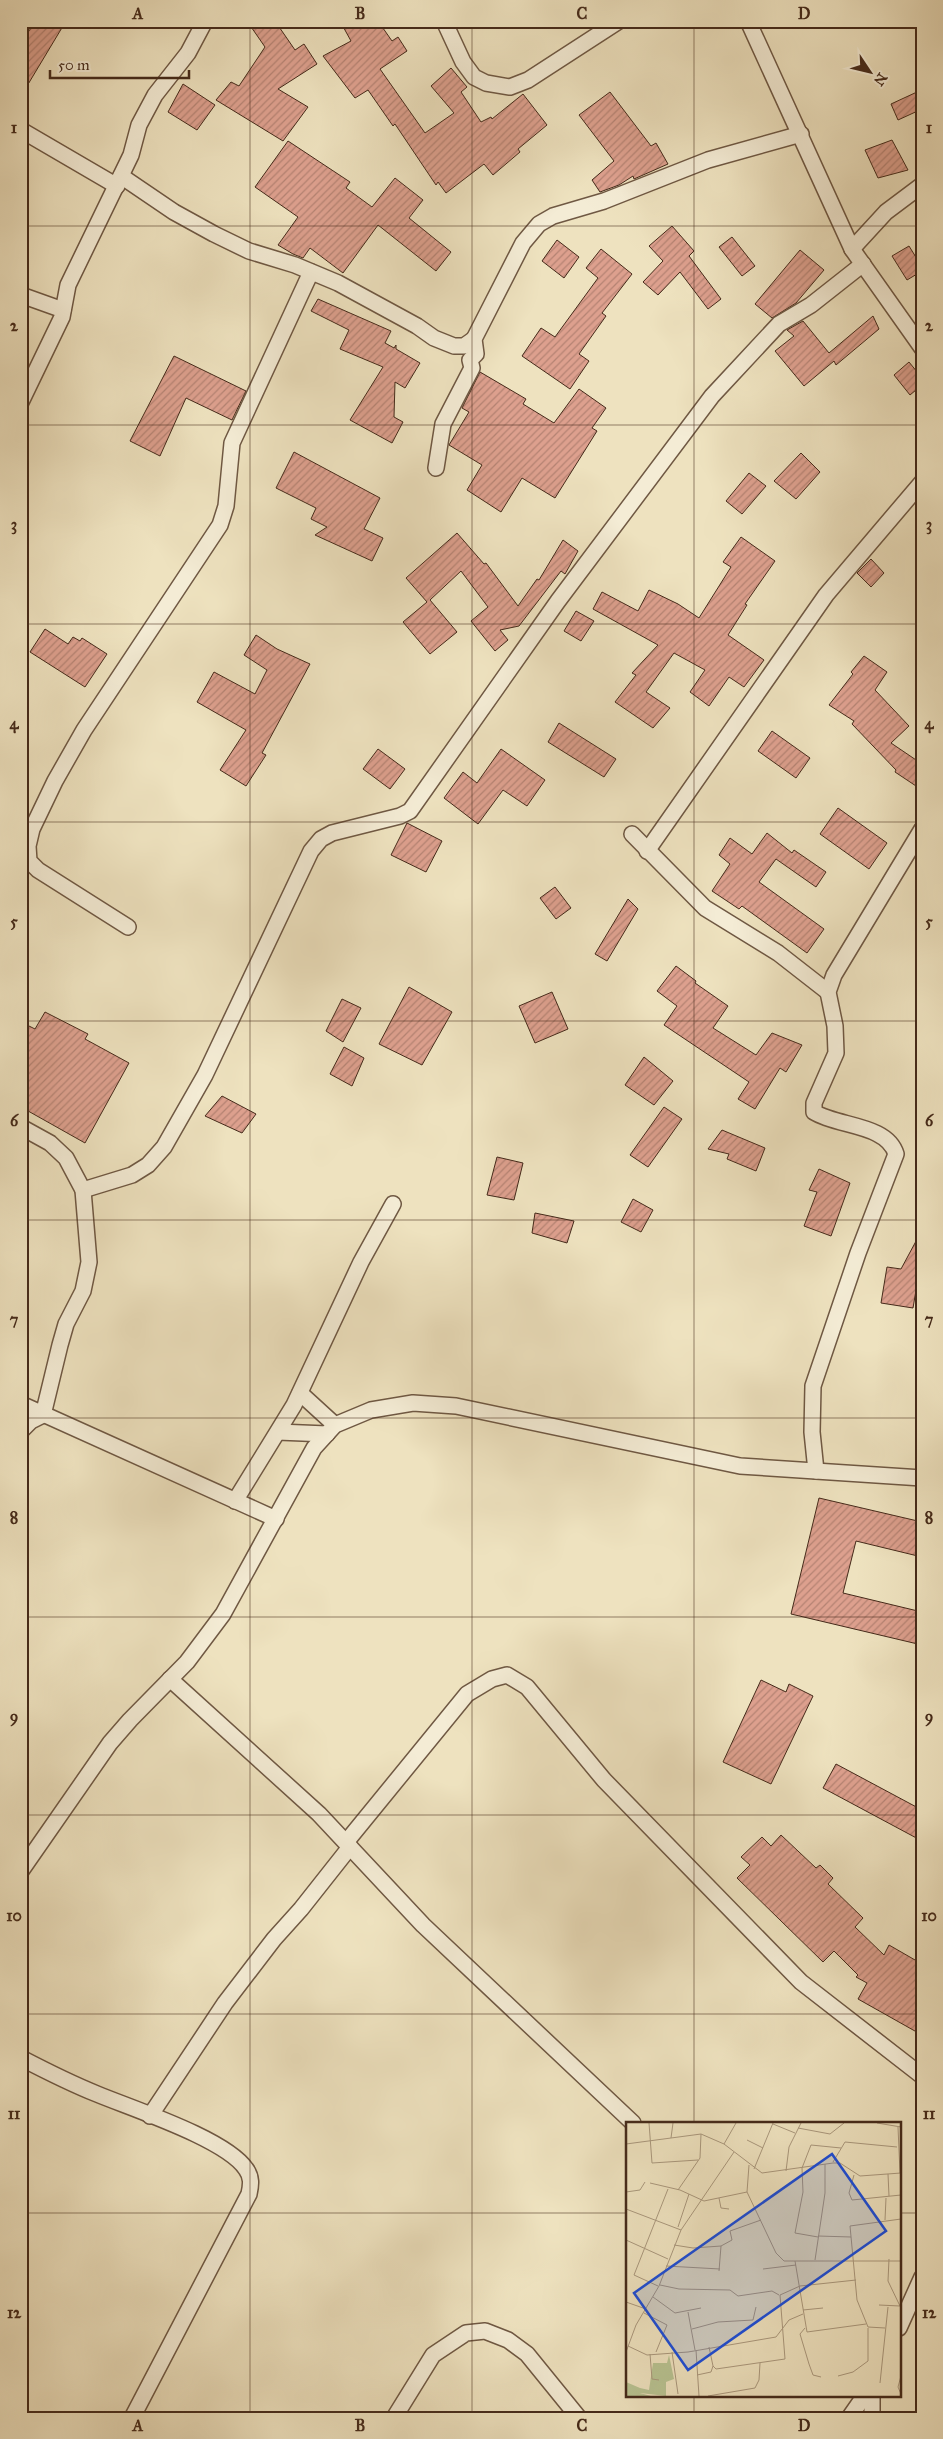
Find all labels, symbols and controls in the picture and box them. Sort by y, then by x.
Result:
text: A [132,4,144,23]
text: B [355,4,365,23]
text: C [577,4,588,23]
text: D [798,4,811,23]
scale bar [50,48,189,80]
north arrow [846,48,896,98]
text: 50 m [58,56,90,74]
text: N [870,69,891,89]
text: 1 [11,118,18,137]
text: 1 [926,118,933,137]
text: 2 [10,316,19,335]
text: 2 [925,316,934,335]
text: 3 [11,515,17,535]
text: 3 [926,515,932,535]
text: 4 [10,714,20,734]
text: 4 [925,714,935,734]
text: 5 [10,912,18,931]
text: 5 [925,912,933,931]
text: 6 [10,1111,19,1130]
text: 6 [925,1111,934,1130]
text: 7 [10,1310,19,1329]
text: 7 [925,1310,934,1329]
text: 8 [10,1508,18,1527]
text: 8 [925,1508,933,1527]
text: 9 [10,1707,18,1727]
text: 9 [925,1707,933,1727]
text: 10 [6,1906,22,1925]
text: 10 [921,1906,937,1925]
text: 11 [8,2104,21,2123]
text: 11 [923,2104,936,2123]
inset map [626,2122,900,2396]
text: 12 [7,2303,22,2322]
text: 12 [922,2303,937,2322]
text: A [132,2416,144,2435]
text: B [355,2416,365,2435]
text: C [577,2416,588,2435]
text: D [798,2416,811,2435]

